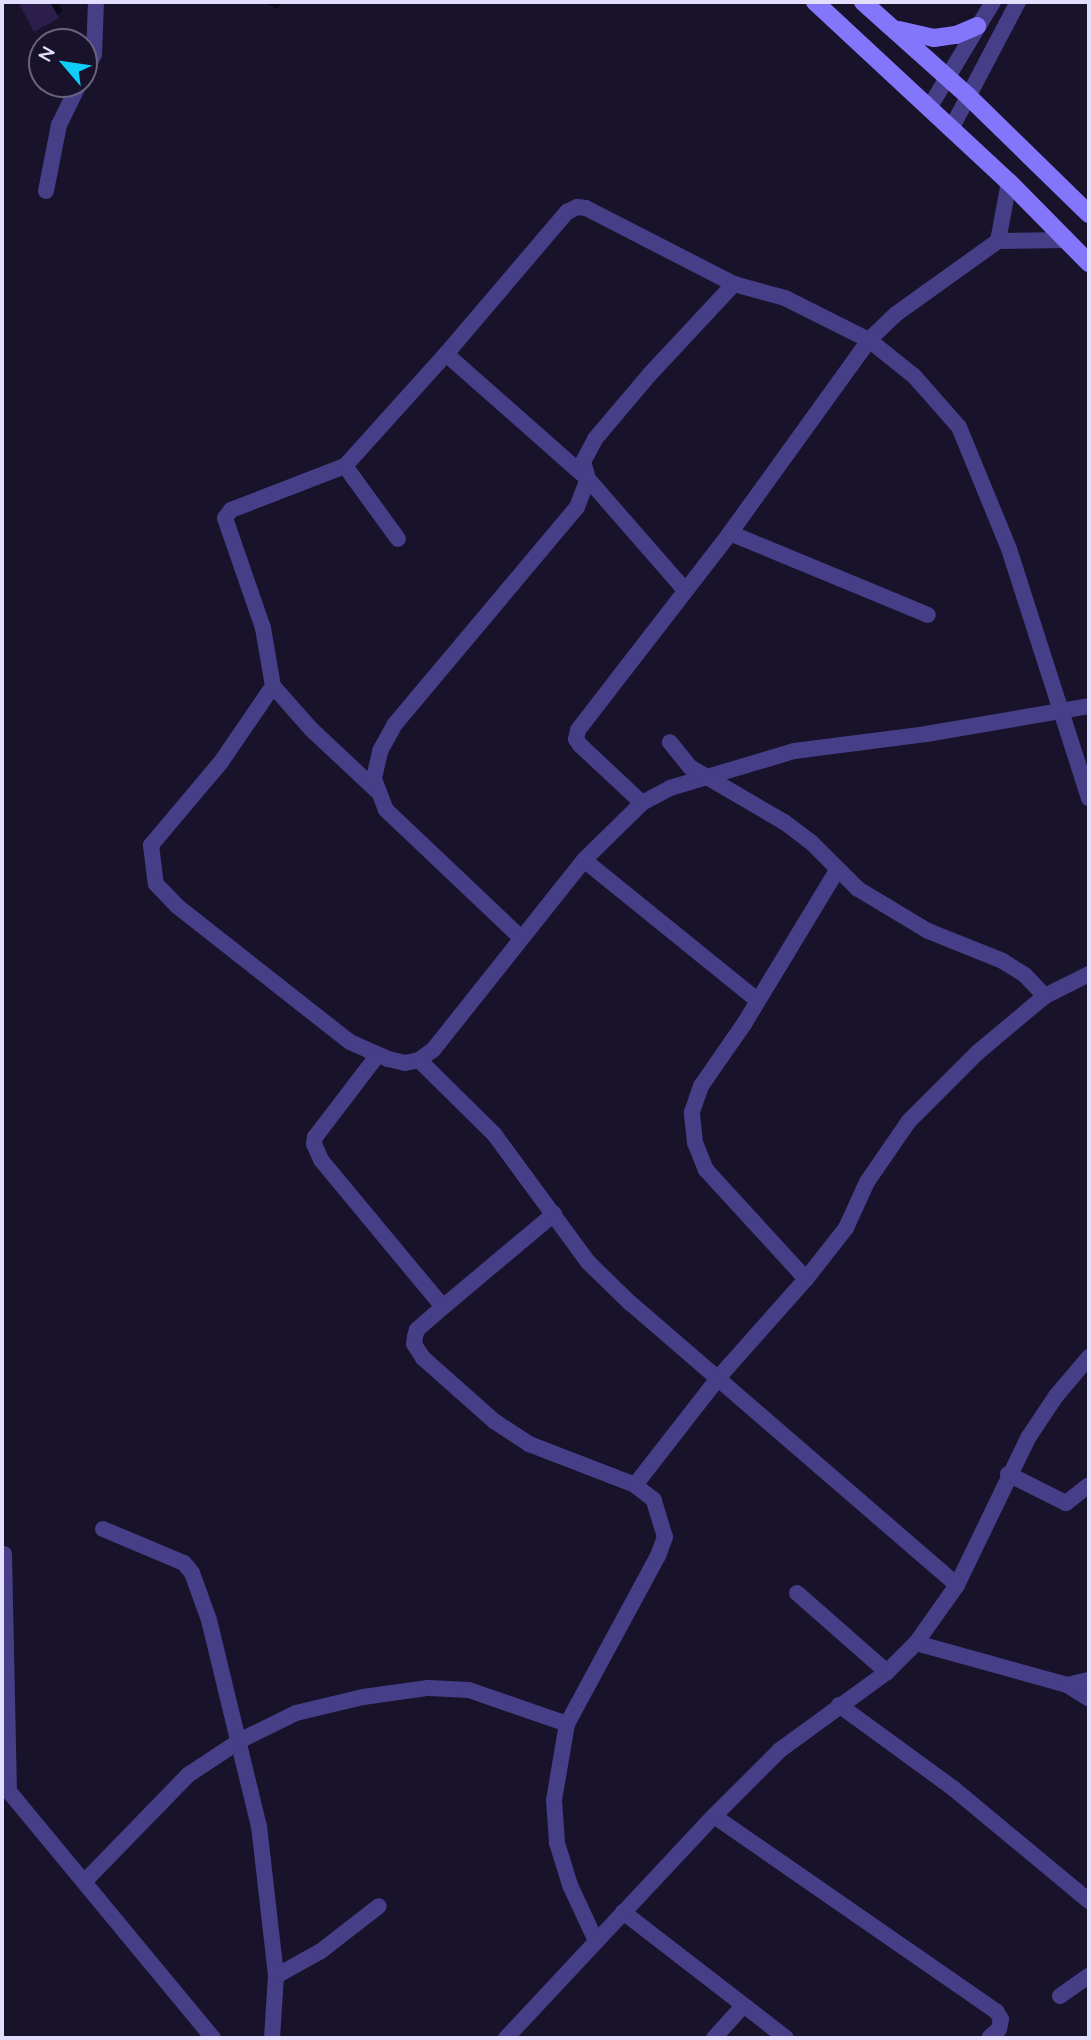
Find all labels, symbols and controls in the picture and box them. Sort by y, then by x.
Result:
north arrow [28,28,98,98]
text: N [33,42,60,66]

